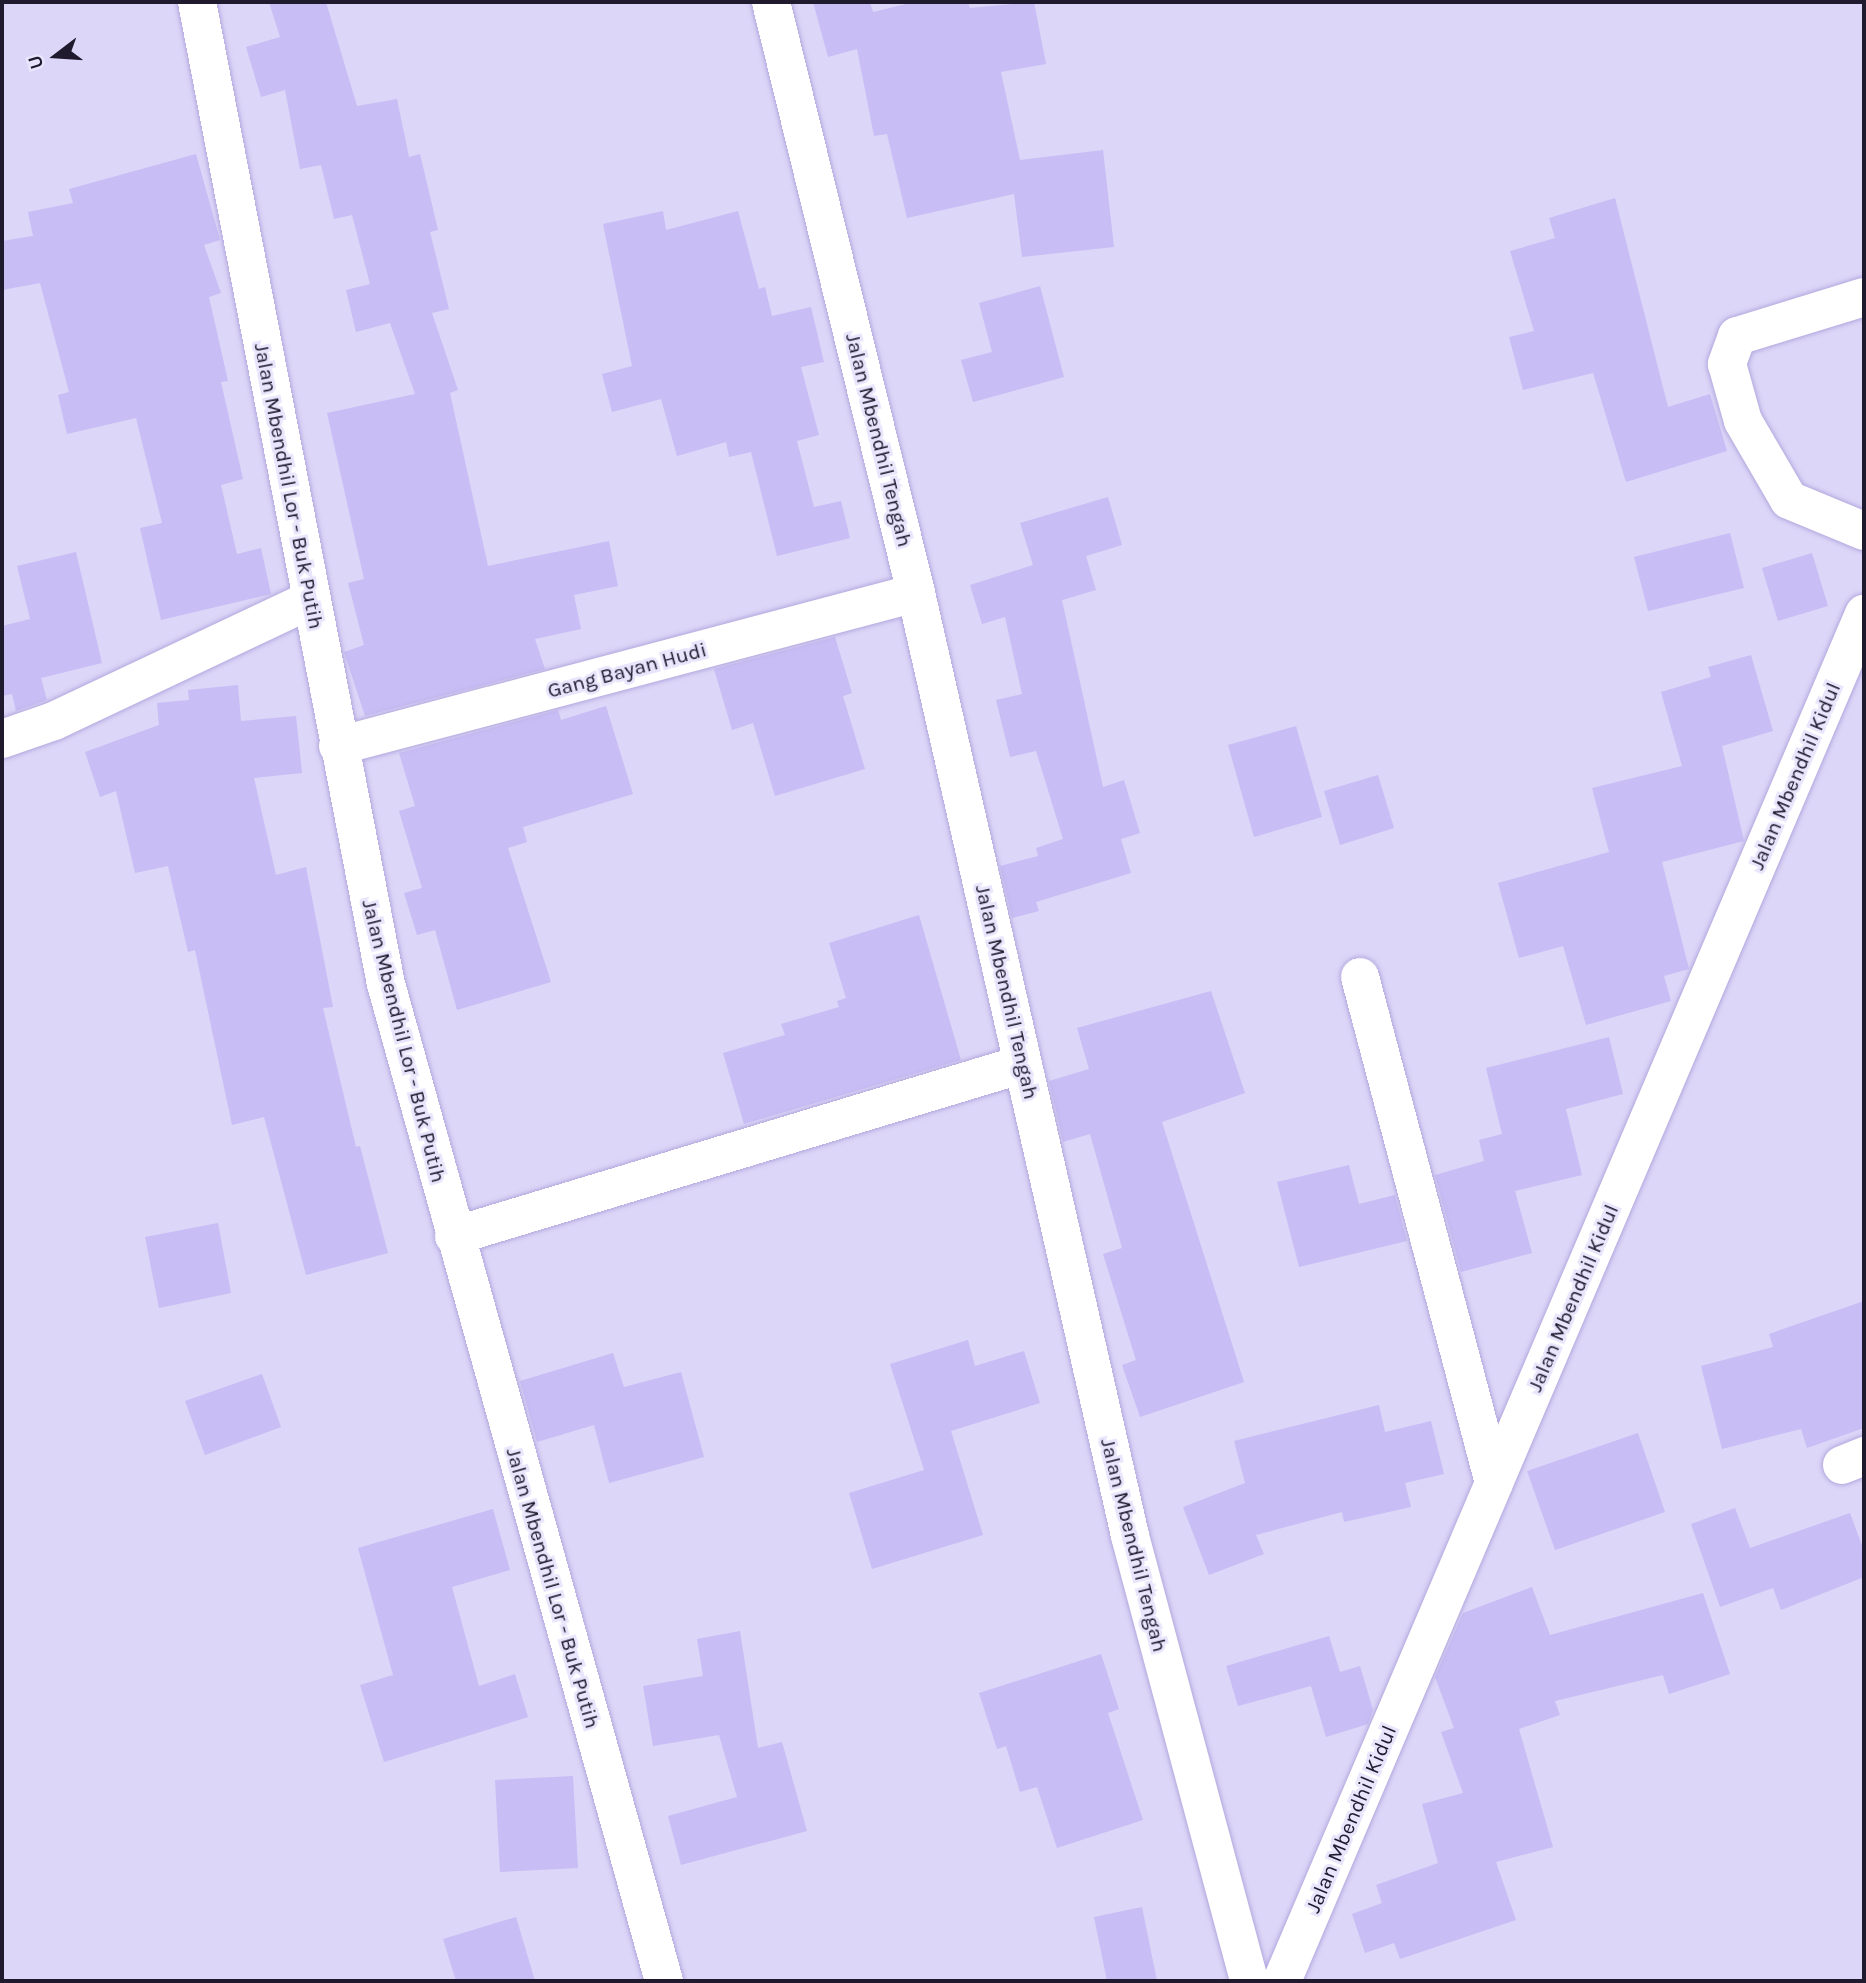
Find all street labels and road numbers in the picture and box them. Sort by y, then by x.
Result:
street label: Jalan Mbendhil Tengah [840,330,918,550]
street label: Jalan Mbendhil Lor - Buk Putih [249,341,329,631]
street label: Gang Bayan Hudi [545,637,709,703]
street label: Jalan Mbendhil Kidul [1744,679,1846,873]
street label: Jalan Mbendhil Tengah [970,882,1044,1102]
street label: Jalan Mbendhil Lor - Buk Putih [357,897,451,1185]
street label: Jalan Mbendhil Kidul [1522,1201,1624,1395]
street label: Jalan Mbendhil Tengah [1095,1435,1173,1655]
street label: Jalan Mbendhil Lor - Buk Putih [501,1445,605,1731]
street label: Jalan Mbendhil Kidul [1300,1722,1402,1916]

